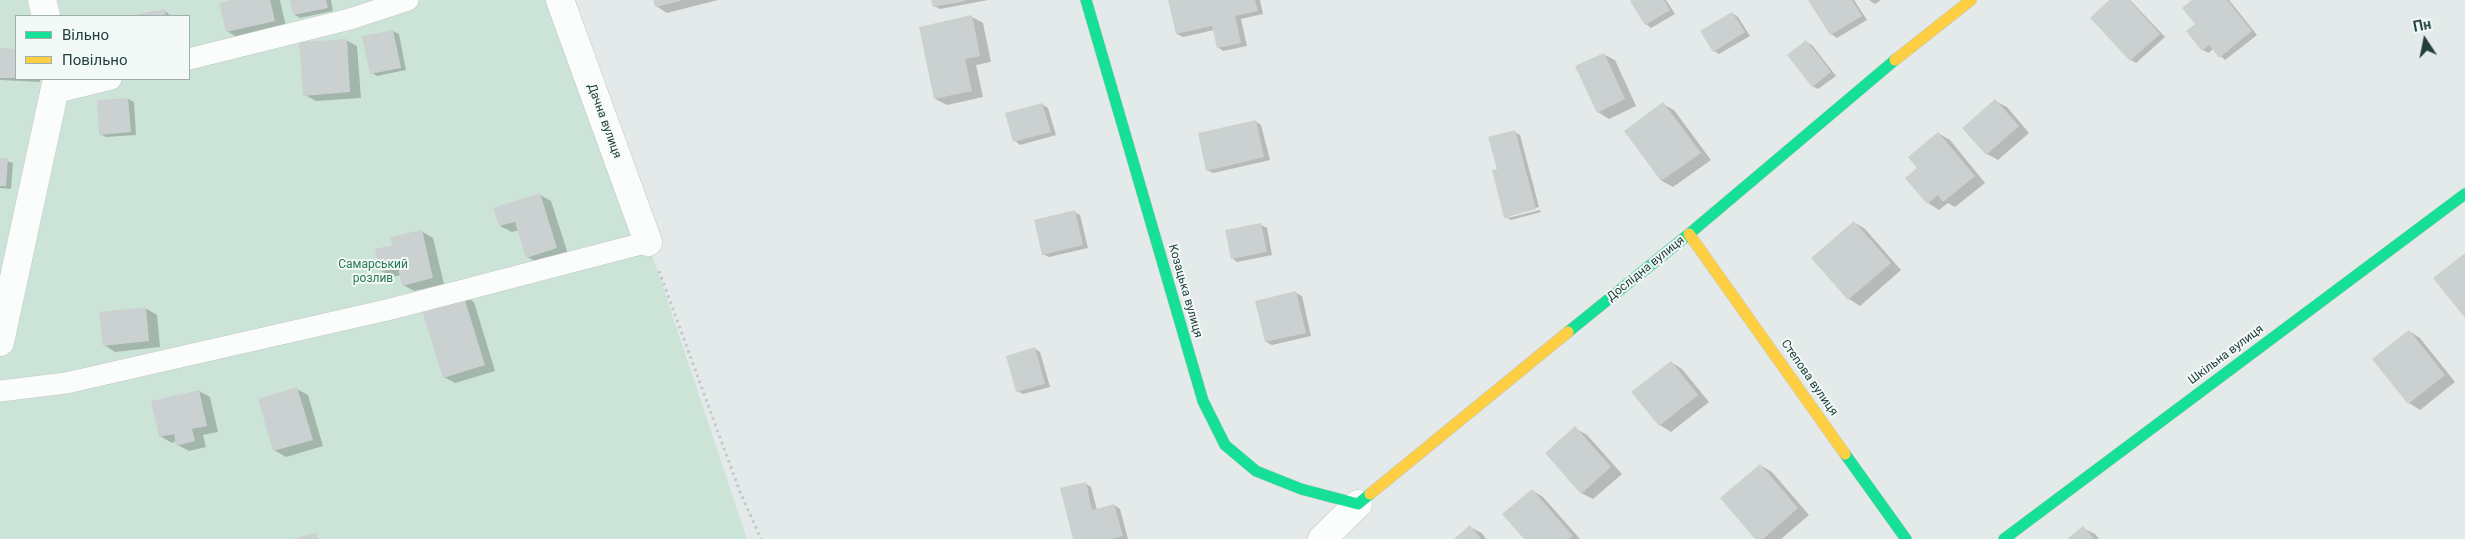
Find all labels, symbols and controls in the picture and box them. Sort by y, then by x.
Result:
legend [15,15,190,80]
north arrow [2400,15,2450,65]
text: Пн [2412,16,2432,35]
text: Вільно [62,26,109,44]
text: Повільно [62,51,128,69]
street label: Дачна вулиця [584,82,624,160]
street label: Дослідна вулиця [1604,233,1688,305]
street label: Козацька вулиця [1165,243,1205,339]
park label: Самарський розлив [338,258,408,286]
street label: Шкільна вулиця [2186,322,2266,388]
street label: Степова вулиця [1777,337,1841,419]

